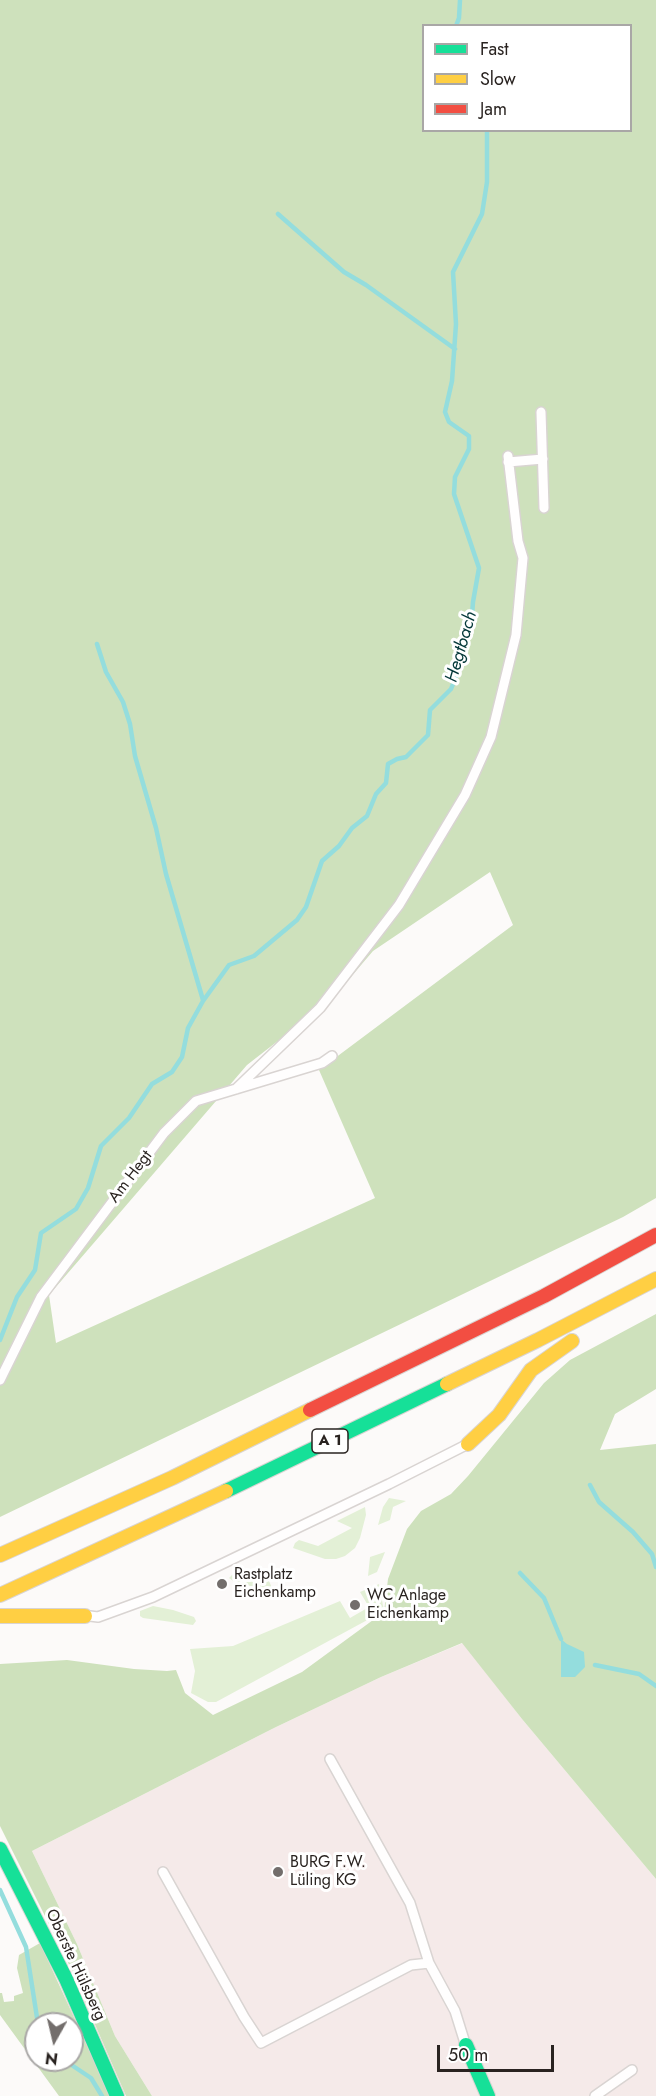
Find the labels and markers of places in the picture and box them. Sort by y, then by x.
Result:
place label: Rastplatz Eichenkamp [234,1565,316,1603]
marker: Rastplatz Eichenkamp [215,1577,229,1591]
place label: WC Anlage Eichenkamp [367,1586,449,1624]
marker: WC Anlage Eichenkamp [348,1598,362,1612]
place label: BURG F.W. Lüling KG [290,1853,366,1891]
marker: BURG F.W. Lüling KG [271,1865,285,1879]

